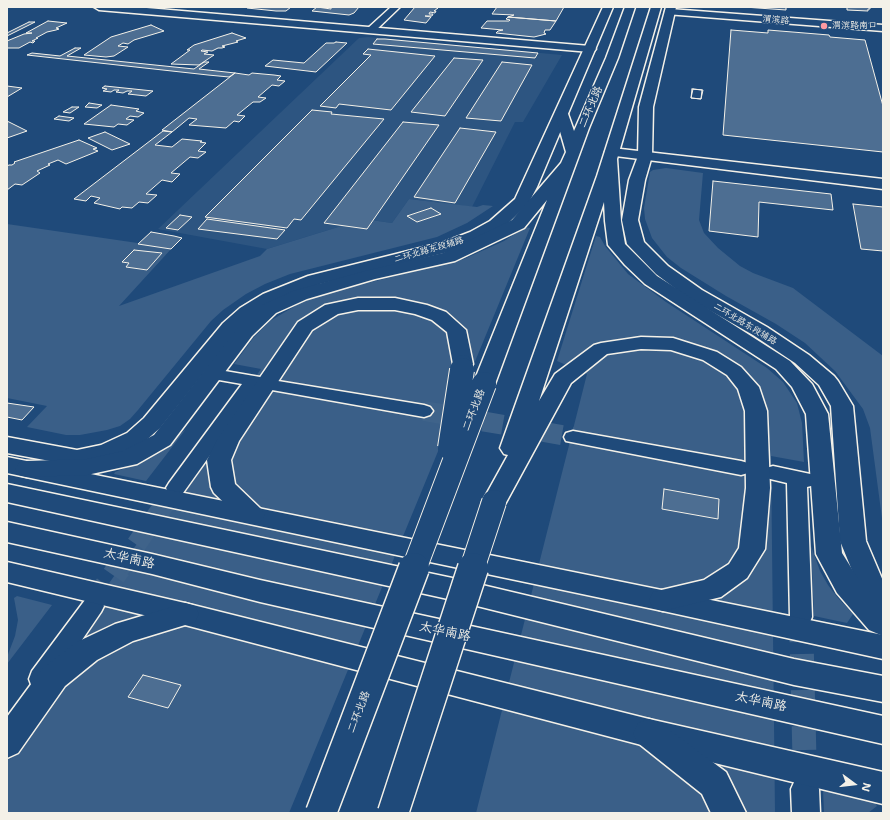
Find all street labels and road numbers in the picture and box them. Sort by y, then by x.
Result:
street label: 渭滨路 [762,13,790,27]
street label: 二环北路 [576,84,606,130]
street label: 二环北路东段辅路 [393,235,465,265]
street label: 二环北路东段辅路 [711,301,779,347]
street label: 二环北路 [460,387,488,433]
street label: 太华南路 [102,546,156,572]
street label: 太华南路 [418,619,472,645]
street label: 二环北路 [345,689,373,735]
street label: 太华南路 [734,689,788,715]

